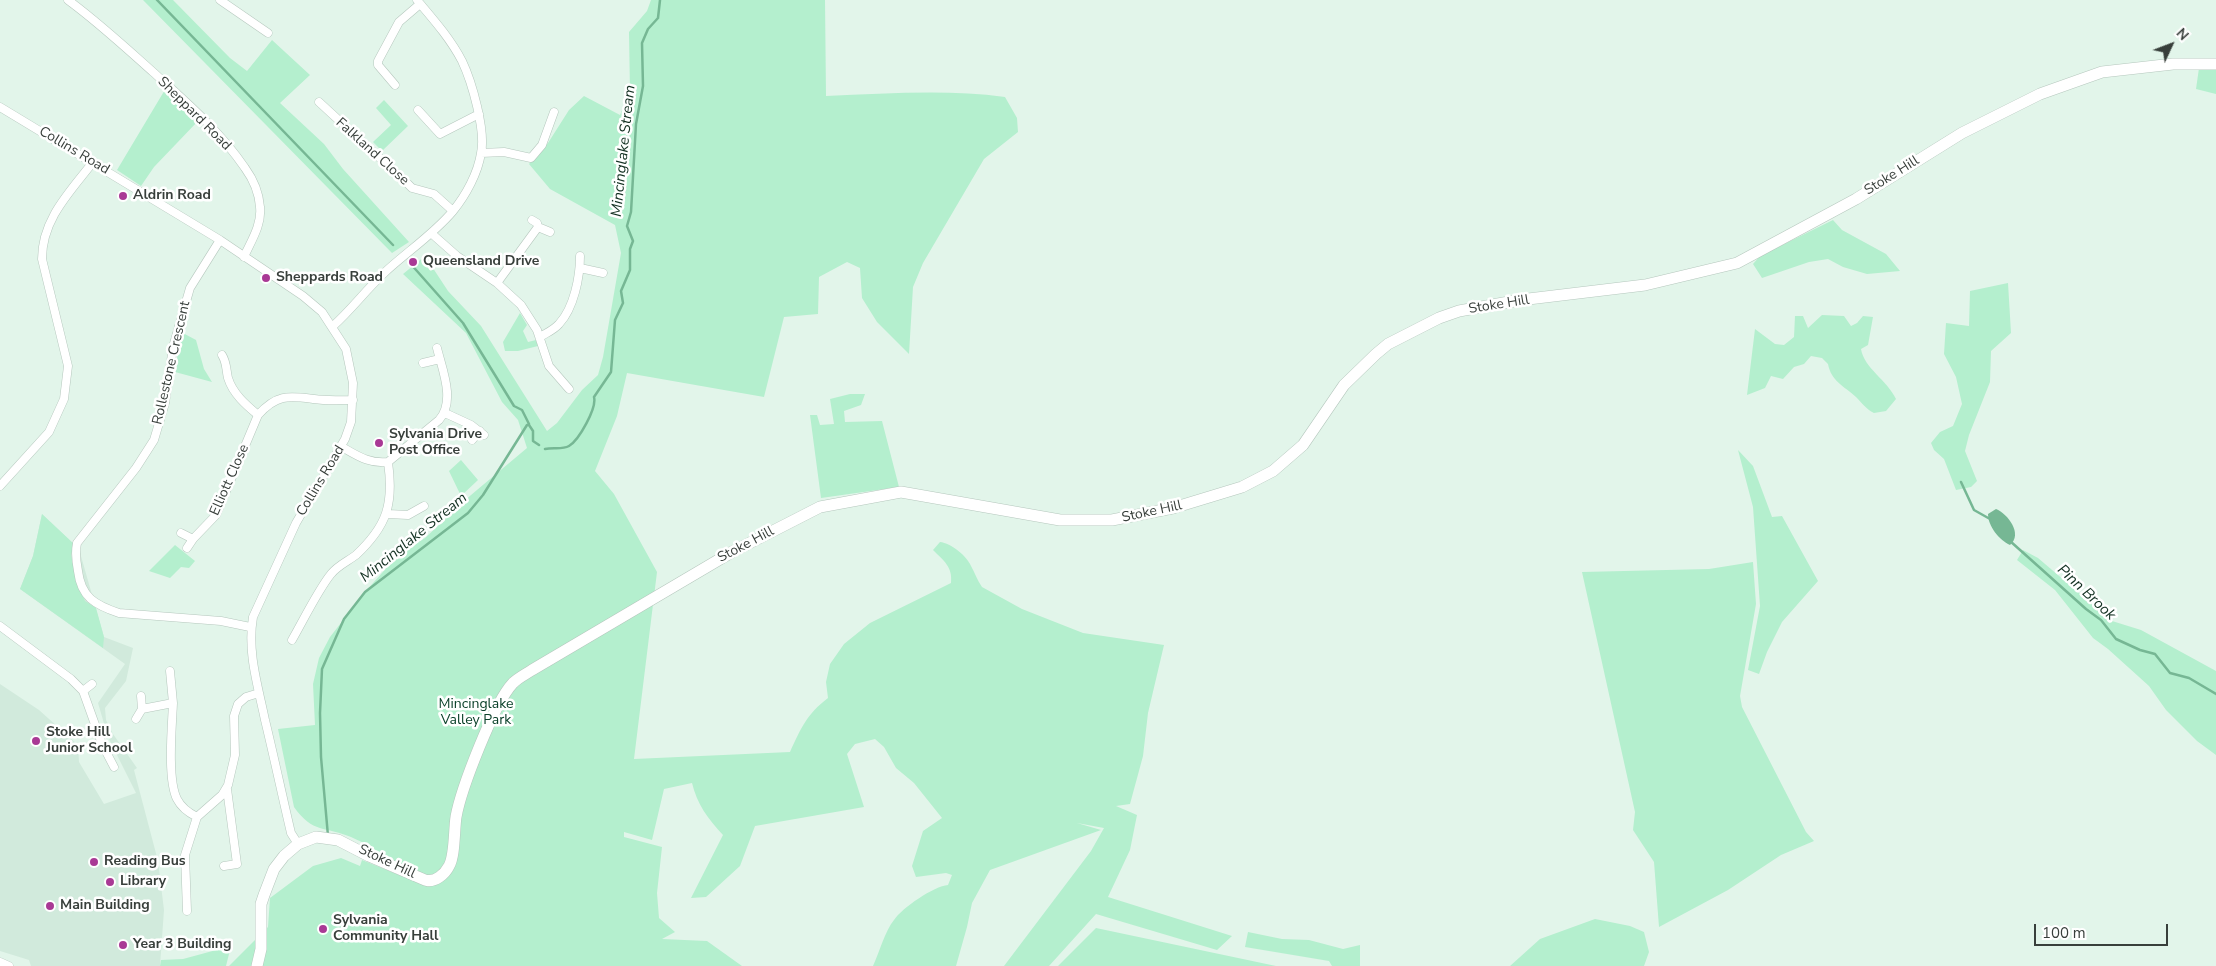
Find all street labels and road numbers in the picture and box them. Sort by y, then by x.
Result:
street label: Sheppard Road [154,74,234,154]
street label: Falkland Close [332,115,412,189]
street label: Collins Road [36,123,112,179]
street label: Stoke Hill [1862,153,1922,199]
street label: Stoke Hill [1467,292,1531,318]
street label: Rollestone Crescent [150,300,194,426]
street label: Elliott Close [207,442,253,518]
street label: Collins Road [293,443,349,519]
street label: Stoke Hill [1120,497,1184,527]
street label: Stoke Hill [715,523,777,567]
street label: Stoke Hill [356,841,418,883]

